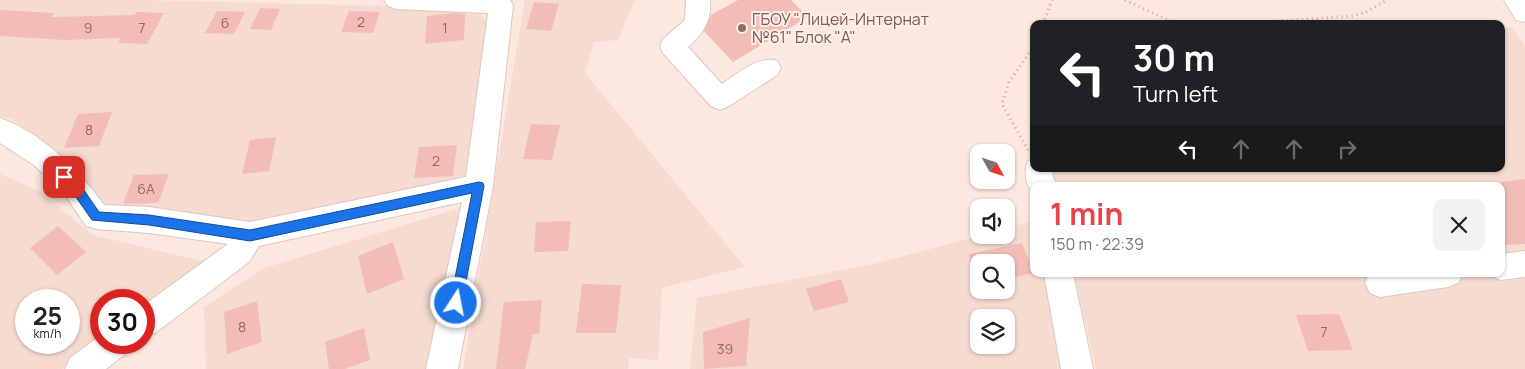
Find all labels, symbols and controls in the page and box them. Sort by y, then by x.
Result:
place label: ГБОУ "Лицей-Интернат №61" Блок "А" [752,8,929,48]
house number: 2 [357,12,365,31]
house number: 6 [221,13,229,32]
house number: 9 [84,18,92,37]
house number: 7 [138,18,146,37]
house number: 1 [442,18,448,37]
marker: ГБОУ "Лицей-Интернат №61" Блок "А" [736,22,748,34]
text: 30 m [1133,34,1215,82]
icon: left [1050,40,1115,105]
text: Turn left [1133,79,1218,109]
house number: 8 [85,120,93,139]
icon: left [1174,135,1202,163]
icon: ahead [1227,135,1255,163]
icon: ahead [1280,135,1308,163]
icon: right [1333,135,1361,163]
north arrow [970,144,1015,189]
map controls [970,144,1015,354]
house number: 2 [432,151,440,170]
pin [43,156,85,198]
icon: arrive [50,163,78,191]
house number: 6А [137,179,155,198]
text: 1 min [1050,193,1123,234]
button: sound [970,199,1015,244]
button: close [1433,199,1485,251]
text: 150 m · 22:39 [1050,233,1144,255]
button: search [970,254,1015,299]
position arrow [429,276,481,328]
speed limit sign: 30 [90,289,155,354]
text: 25 [33,298,62,333]
button: layers [970,309,1015,354]
house number: 8 [238,317,246,336]
house number: 7 [1320,322,1328,341]
text: km/h [34,325,61,342]
house number: 39 [717,339,733,358]

